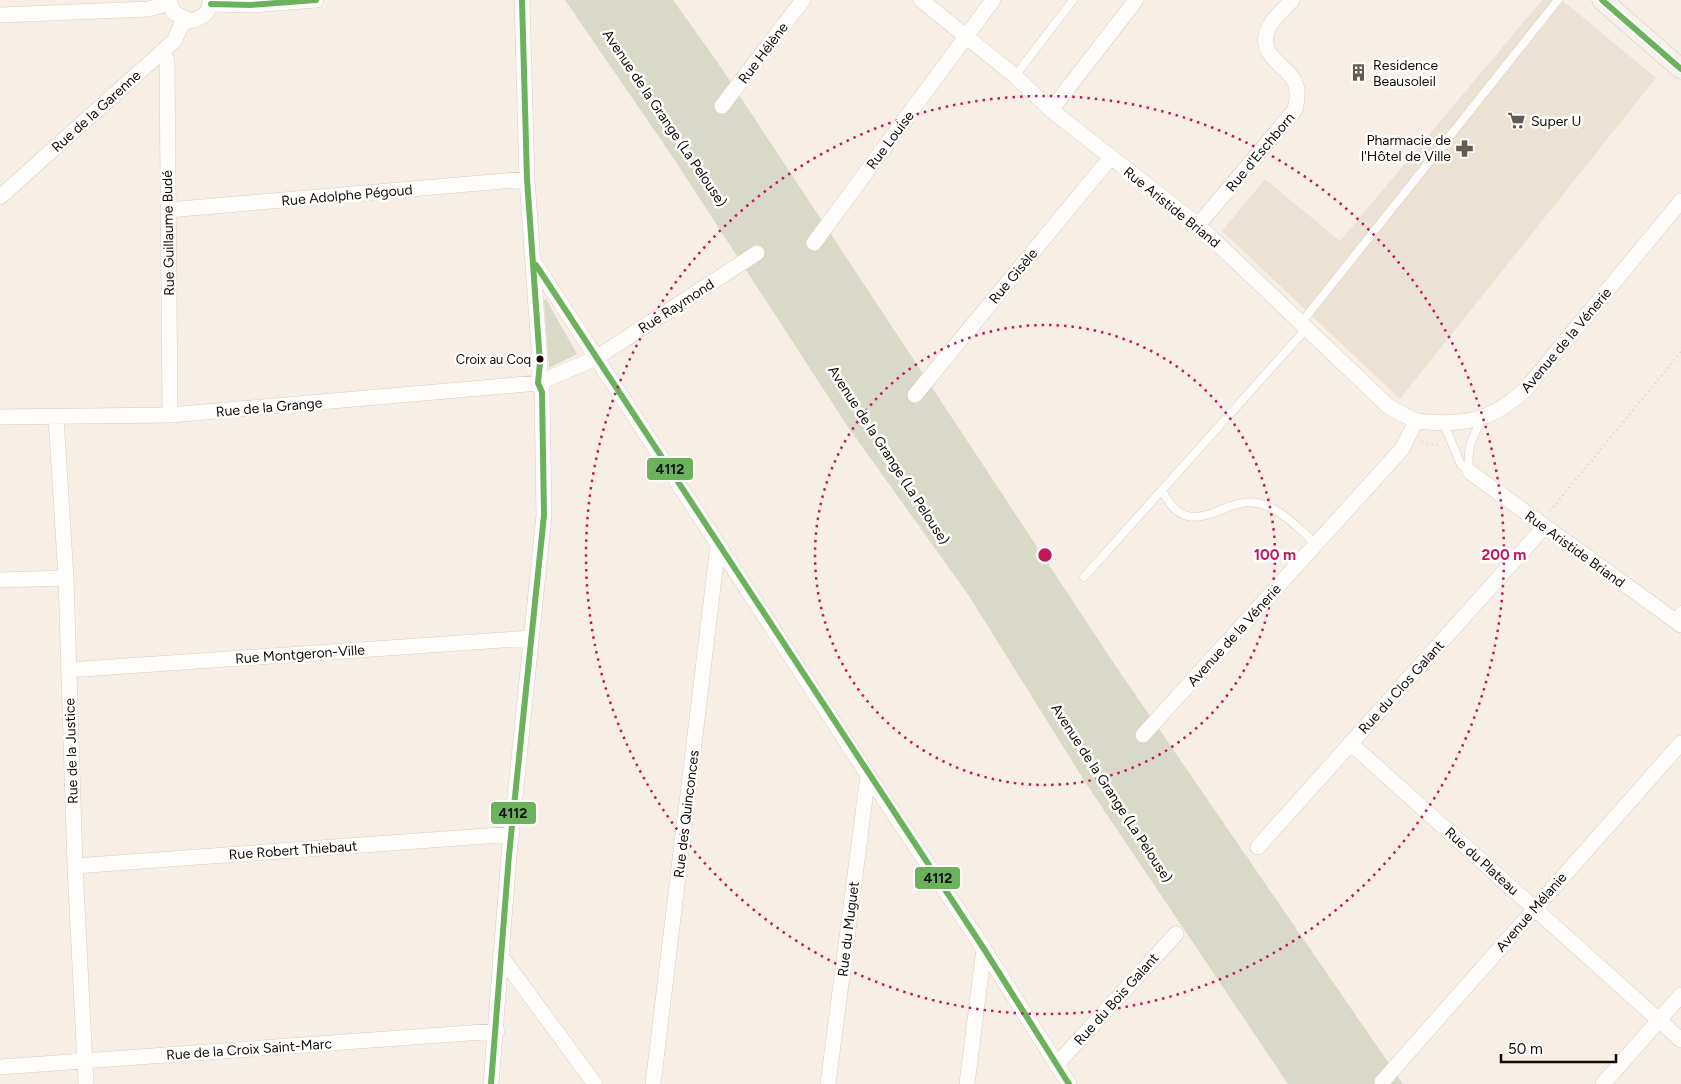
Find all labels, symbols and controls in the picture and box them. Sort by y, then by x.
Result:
street label: Rue Hélène [735,19,792,87]
street label: Avenue de la Grange (La Pelouse) [599,27,730,210]
place label: Residence Beausoleil [1373,57,1438,90]
building icon: Residence Beausoleil [1349,63,1369,83]
street label: Rue de la Garenne [48,67,145,156]
street label: Rue Louise [863,108,918,173]
street label: Rue d'Eschborn [1222,109,1298,195]
supermarket icon: Super U [1507,111,1527,131]
place label: Super U [1531,113,1581,130]
place label: Pharmacie de l'Hôtel de Ville [1361,132,1451,165]
pharmacy icon: Pharmacie de l'Hôtel de Ville [1455,138,1475,158]
street label: Rue Aristide Briand [1120,163,1223,252]
street label: Rue Guillaume Budé [159,170,178,296]
street label: Rue Adolphe Pégoud [281,181,413,210]
street label: Rue Gisèle [986,245,1041,307]
street label: Rue Raymond [635,276,717,337]
street label: Avenue de la Vénerie [1518,284,1615,396]
place label: Croix au Coq [456,352,531,367]
marker: Croix au Coq [535,354,545,364]
street label: Avenue de la Grange (La Pelouse) [824,363,953,548]
street label: Rue de la Grange [215,394,323,421]
line badge: 4112 [646,457,694,481]
text: 4112 [656,461,684,478]
street label: Rue Aristide Briand [1521,507,1628,591]
centre of rings [1036,546,1054,564]
text: 100 m [1254,546,1296,564]
text: 200 m [1482,546,1526,564]
street label: Avenue de la Vénerie [1184,580,1285,690]
street label: Rue du Clos Galant [1355,637,1448,737]
street label: Rue Montgeron-Ville [235,641,366,668]
street label: Rue de la Justice [61,697,82,804]
street label: Avenue de la Grange (La Pelouse) [1047,701,1176,886]
street label: Rue des Quinconces [670,749,703,879]
line badge: 4112 [490,801,537,825]
text: 4112 [499,805,527,822]
street label: Rue du Plateau [1441,824,1522,899]
street label: Rue Robert Thiebaut [228,838,358,863]
line badge: 4112 [914,866,961,890]
street label: Avenue Mélanie [1492,869,1571,955]
text: 4112 [924,870,952,887]
street label: Rue du Muguet [834,880,863,978]
street label: Rue du Bois Galant [1071,950,1162,1049]
scale bar [1501,1032,1616,1064]
street label: Rue de la Croix Saint-Marc [166,1035,333,1064]
text: 50 m [1508,1040,1543,1058]

